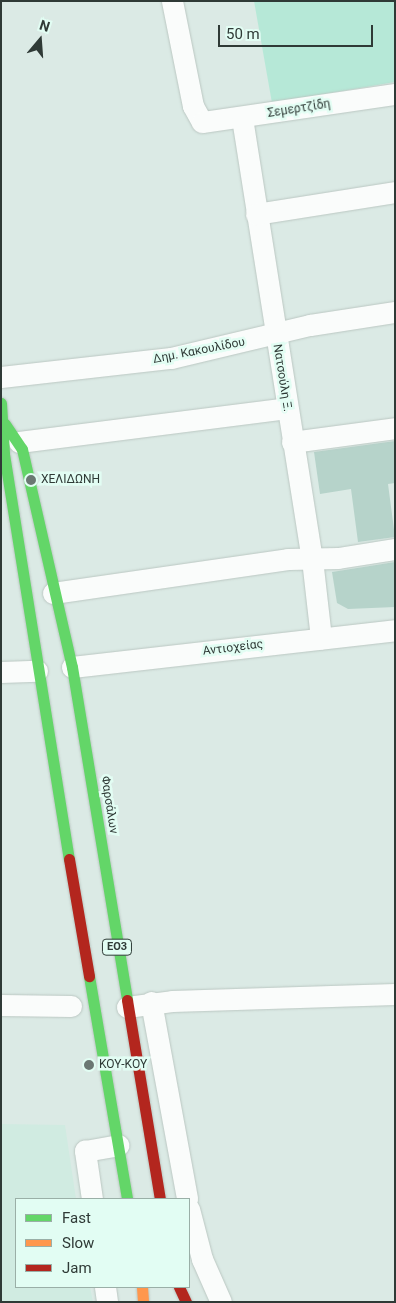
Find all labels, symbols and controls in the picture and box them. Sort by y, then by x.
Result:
north arrow [15,15,65,65]
scale bar [221,15,376,47]
text: N [37,17,52,35]
text: 50 m [226,25,260,43]
street label: Σεμερτζίδη [267,97,331,121]
street label: Δημ. Κακουλίδου [152,335,246,367]
street label: Νατσούλη Ξ. [270,343,294,413]
place label: ΧΕΛΙΔΩΝΗ [41,473,100,487]
marker: ΧΕΛΙΔΩΝΗ [25,474,37,486]
street label: Αντιοχείας [202,637,264,659]
street label: Φαρσάλων [97,775,121,835]
road number: ΕΟ3 [101,939,133,956]
place label: ΚΟΥ-ΚΟΥ [99,1058,147,1072]
marker: ΚΟΥ-ΚΟΥ [83,1059,95,1071]
legend [15,1198,190,1288]
text: Fast [62,1209,91,1227]
text: Slow [62,1234,94,1252]
text: Jam [62,1259,92,1277]

